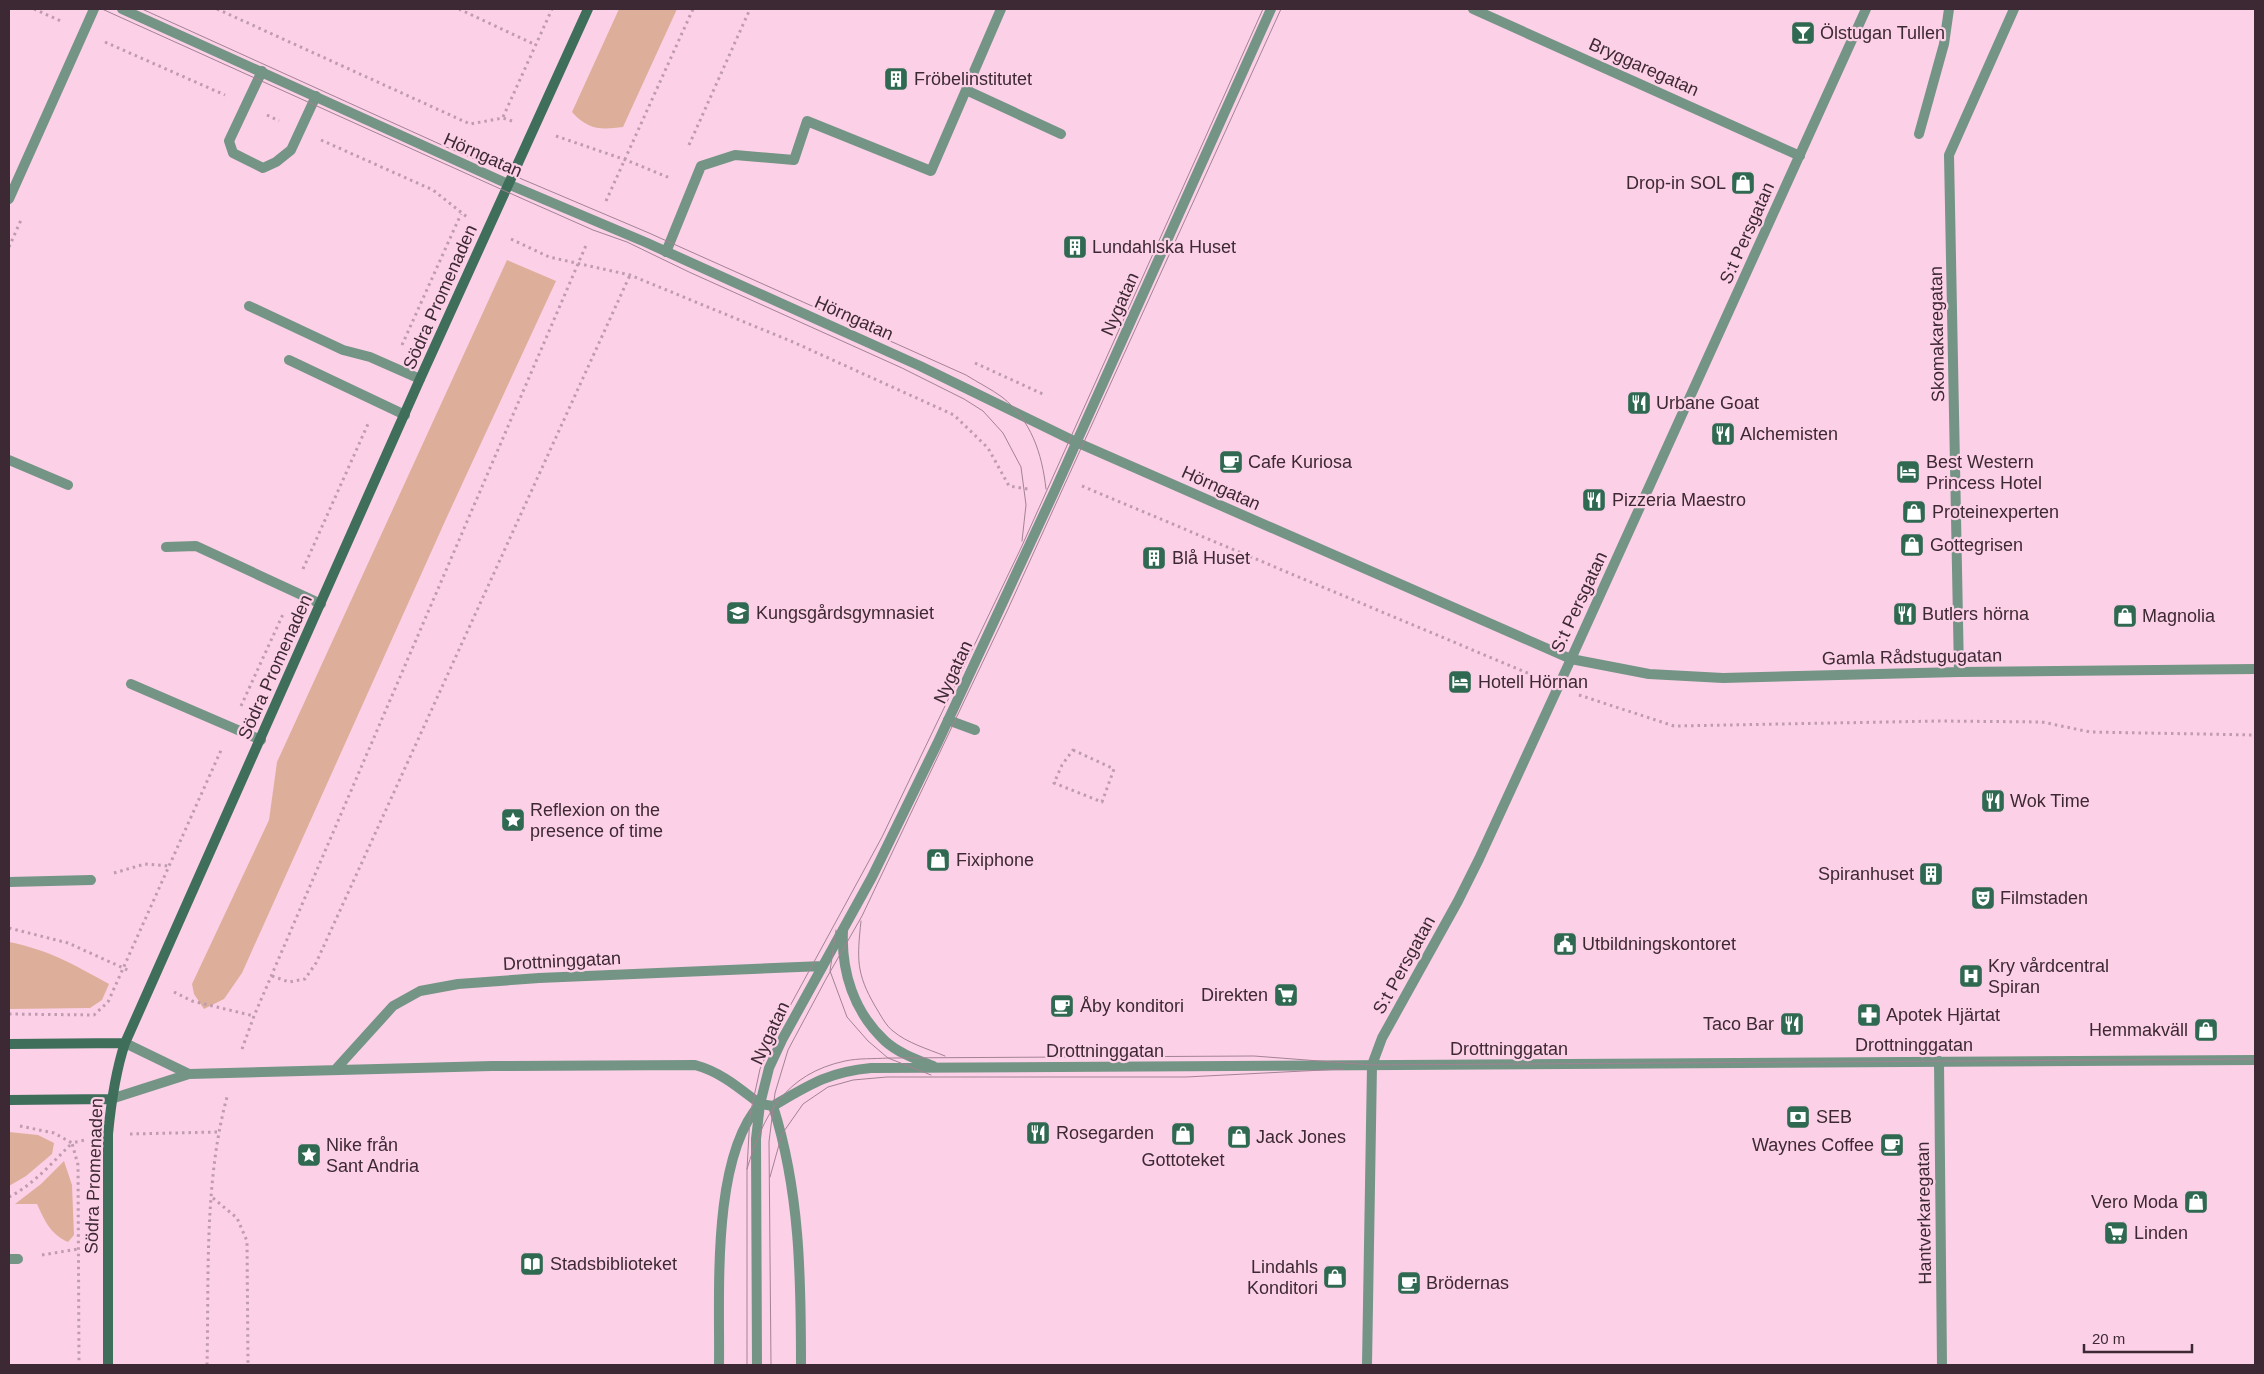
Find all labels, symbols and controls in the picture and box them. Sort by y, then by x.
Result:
bar icon: Ölstugan Tullen [1790,20,1816,46]
place label: Ölstugan Tullen [1820,23,1945,43]
street label: Bryggaregatan [1586,34,1702,100]
building icon: Fröbelinstitutet [883,66,909,92]
place label: Fröbelinstitutet [914,69,1032,89]
street label: Hörngatan [441,129,525,181]
shop icon: Drop-in SOL [1730,170,1756,196]
place label: Drop-in SOL [1626,173,1726,193]
street label: S:t Persgatan [1716,179,1778,287]
street label: Södra Promenaden [399,222,481,372]
building icon: Lundahlska Huset [1062,234,1088,260]
place label: Lundahlska Huset [1092,237,1236,257]
street label: Skomakaregatan [1926,266,1948,402]
street label: Nygatan [1097,269,1143,339]
street label: Hörngatan [812,292,896,344]
restaurant icon: Urbane Goat [1626,390,1652,416]
place label: Urbane Goat [1656,393,1759,413]
restaurant icon: Alchemisten [1710,421,1736,447]
place label: Alchemisten [1740,424,1838,444]
cafe icon: Cafe Kuriosa [1218,449,1244,475]
place label: Cafe Kuriosa [1248,452,1353,472]
place label: Best Western Princess Hotel [1926,452,2042,493]
hotel icon: Best Western Princess Hotel [1895,459,1921,485]
street label: Hörngatan [1179,462,1263,514]
restaurant icon: Pizzeria Maestro [1581,487,1607,513]
place label: Pizzeria Maestro [1612,490,1746,510]
shop icon: Proteinexperten [1901,499,1927,525]
place label: Proteinexperten [1932,502,2059,522]
shop icon: Gottegrisen [1899,532,1925,558]
place label: Gottegrisen [1930,535,2023,555]
building icon: Blå Huset [1141,545,1167,571]
place label: Blå Huset [1172,548,1250,568]
street label: S:t Persgatan [1547,548,1611,656]
street label: Södra Promenaden [234,592,316,742]
school or university icon: Kungsgårdsgymnasiet [725,600,751,626]
restaurant icon: Butlers hörna [1892,601,1918,627]
place label: Kungsgårdsgymnasiet [756,603,934,623]
shop icon: Magnolia [2112,603,2138,629]
place label: Butlers hörna [1922,604,2030,624]
place label: Magnolia [2142,606,2216,626]
street label: Nygatan [930,637,976,707]
street label: Gamla Rådstugugatan [1822,645,2002,669]
hotel icon: Hotell Hörnan [1447,669,1473,695]
place label: Hotell Hörnan [1478,672,1588,692]
restaurant icon: Wok Time [1980,788,2006,814]
place label: Wok Time [2010,791,2090,811]
place label: Reflexion on the presence of time [530,800,663,841]
place icon: Reflexion on the presence of time [500,807,526,833]
shop icon: Fixiphone [925,847,951,873]
place label: Fixiphone [956,850,1034,870]
building icon: Spiranhuset [1918,861,1944,887]
place label: Spiranhuset [1818,864,1914,884]
theatre icon: Filmstaden [1970,885,1996,911]
place label: Filmstaden [2000,888,2088,908]
street label: S:t Persgatan [1369,912,1439,1018]
public building icon: Utbildningskontoret [1552,931,1578,957]
place label: Utbildningskontoret [1582,934,1736,954]
street label: Drottninggatan [503,948,621,974]
place label: Kry vårdcentral Spiran [1988,956,2109,997]
hospital icon: Kry vårdcentral Spiran [1958,963,1984,989]
supermarket icon: Direkten [1273,982,1299,1008]
place label: Direkten [1201,985,1268,1005]
cafe icon: Åby konditori [1049,993,1075,1019]
place label: Åby konditori [1080,996,1184,1016]
street label: Nygatan [747,998,793,1068]
pharmacy icon: Apotek Hjärtat [1856,1002,1882,1028]
place label: Apotek Hjärtat [1886,1005,2000,1025]
restaurant icon: Taco Bar [1779,1011,1805,1037]
place label: Taco Bar [1703,1014,1774,1034]
shop icon: Hemmakväll [2193,1017,2219,1043]
place label: Hemmakväll [2089,1020,2188,1040]
street label: Drottninggatan [1855,1035,1973,1055]
street label: Drottninggatan [1450,1039,1568,1059]
street label: Drottninggatan [1046,1041,1164,1061]
street label: Södra Promenaden [81,1098,107,1254]
bank icon: SEB [1785,1104,1811,1130]
place label: SEB [1816,1107,1852,1127]
restaurant icon: Rosegarden [1025,1120,1051,1146]
shop icon: Gottoteket [1170,1121,1196,1147]
place label: Rosegarden [1056,1123,1154,1143]
shop icon: Jack Jones [1226,1124,1252,1150]
place label: Jack Jones [1256,1127,1346,1147]
cafe icon: Waynes Coffee [1879,1132,1905,1158]
place label: Nike från Sant Andria [326,1135,420,1176]
place label: Waynes Coffee [1752,1135,1874,1155]
street label: Hantverkaregatan [1913,1141,1935,1285]
place icon: Nike från Sant Andria [296,1142,322,1168]
place label: Gottoteket [1141,1150,1225,1170]
shop icon: Vero Moda [2183,1189,2209,1215]
place label: Vero Moda [2091,1192,2179,1212]
supermarket icon: Linden [2103,1220,2129,1246]
place label: Linden [2134,1223,2188,1243]
library icon: Stadsbiblioteket [519,1251,545,1277]
place label: Stadsbiblioteket [550,1254,677,1274]
place label: Lindahls Konditori [1247,1257,1318,1298]
shop icon: Lindahls Konditori [1322,1264,1348,1290]
cafe icon: Brödernas [1396,1270,1422,1296]
place label: Brödernas [1426,1273,1509,1293]
scale bar [2084,1322,2192,1354]
text: 20 m [2092,1330,2125,1347]

